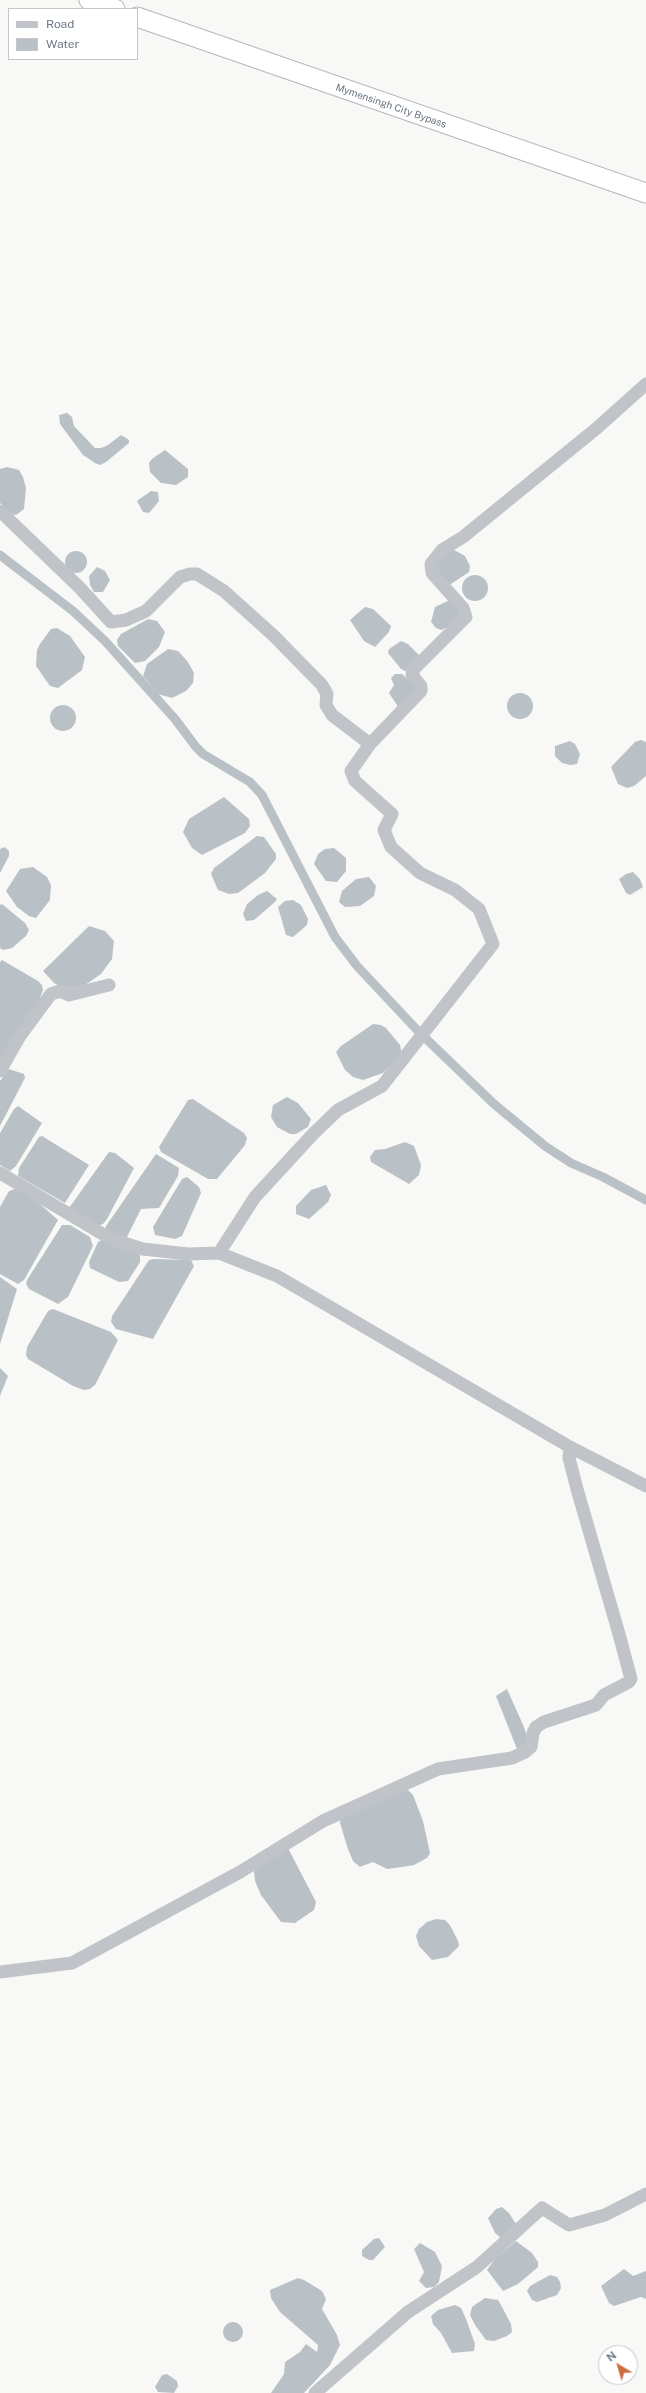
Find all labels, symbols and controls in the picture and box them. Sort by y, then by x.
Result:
legend [8,8,138,60]
text: Road [46,17,74,31]
text: Water [46,37,79,51]
street label: Mymensingh City Bypass [334,81,448,131]
north arrow [598,2345,638,2385]
text: N [604,2349,618,2364]

